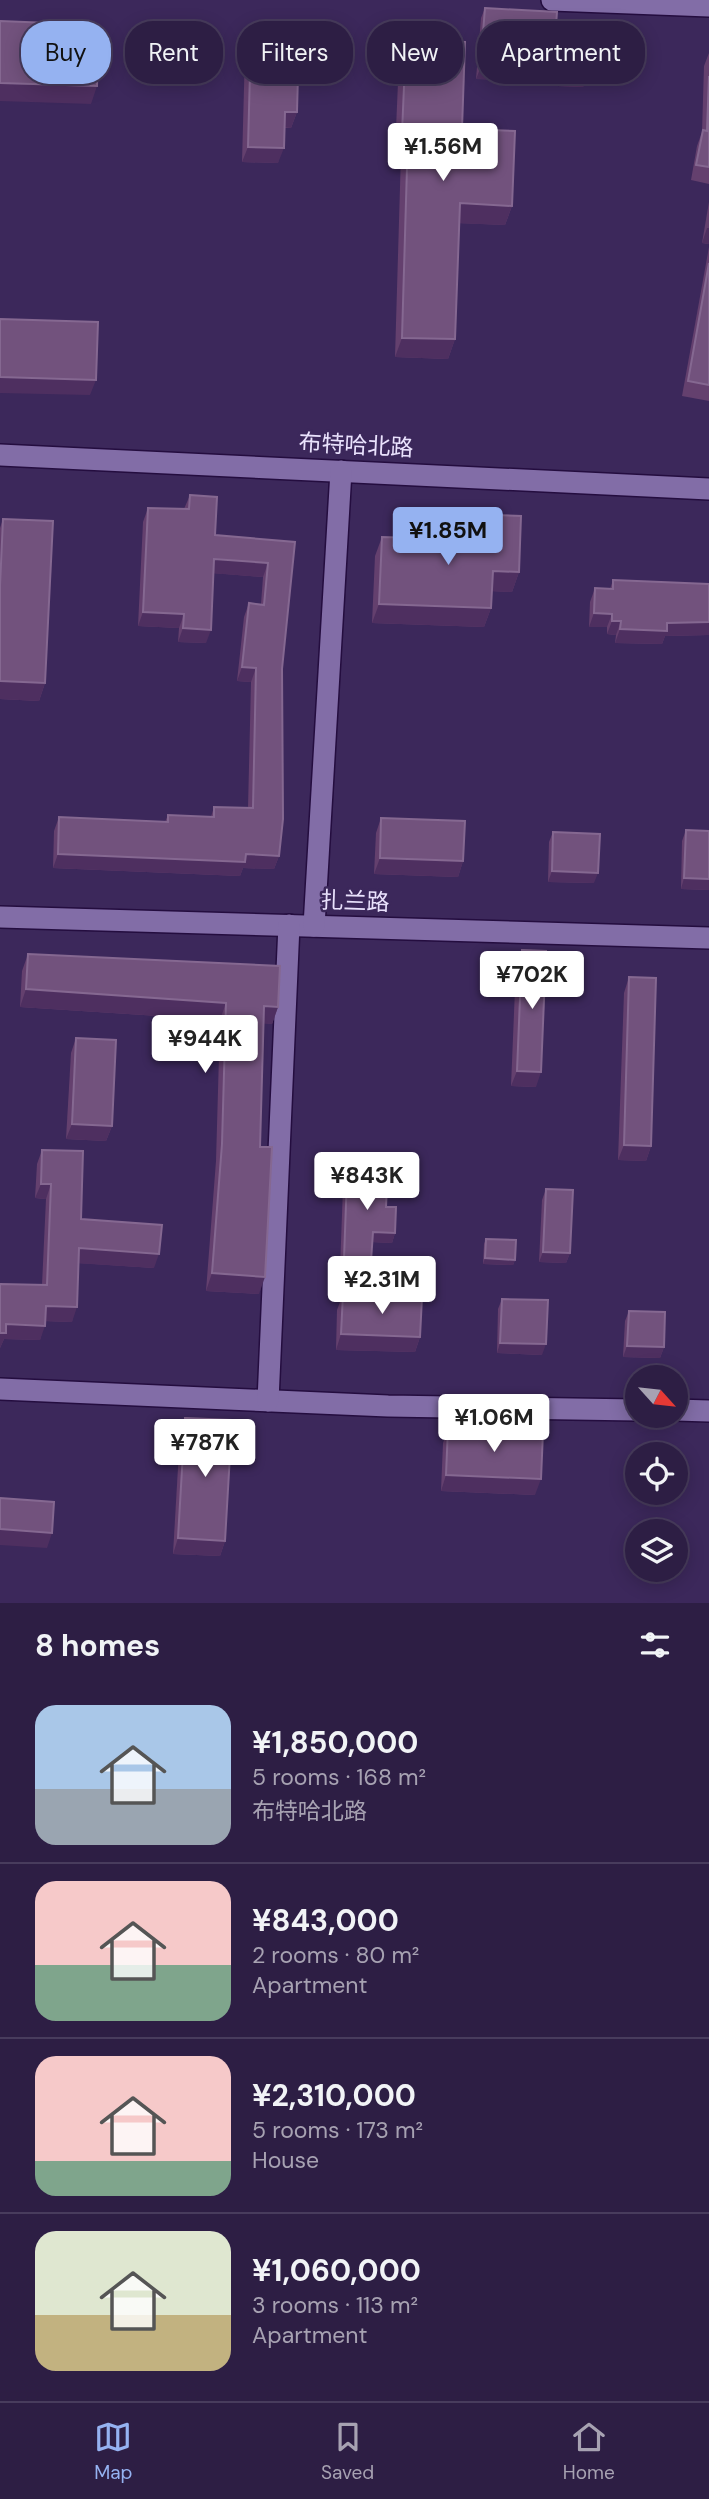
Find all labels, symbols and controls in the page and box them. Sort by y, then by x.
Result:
chip: Buy [21,21,111,84]
chip: Rent [125,21,223,84]
chip: Filters [237,21,353,84]
chip: New [367,21,463,84]
chip: Apartment [477,21,645,84]
pin: ¥1.56M [386,124,500,183]
text: ¥1.56M [404,131,482,161]
street label: 布特哈北路 [298,427,414,463]
pin: ¥1.85M [391,508,505,567]
text: ¥1.85M [409,515,487,545]
street label: 扎兰路 [320,885,390,917]
pin: ¥702K [483,951,581,1011]
text: ¥702K [496,959,568,989]
pin: ¥944K [156,1016,254,1075]
text: ¥944K [168,1023,242,1053]
pin: ¥843K [318,1152,416,1212]
text: ¥843K [330,1160,404,1190]
pin: ¥2.31M [325,1256,439,1316]
text: ¥2.31M [344,1264,420,1294]
north arrow [625,1365,688,1428]
map controls [625,1365,688,1582]
pin: ¥1.06M [437,1394,551,1454]
text: ¥1.06M [454,1402,534,1432]
pin: ¥787K [156,1420,254,1479]
text: ¥787K [170,1427,240,1457]
button: locate [625,1442,688,1505]
button: layers [625,1519,688,1582]
text: 8 homes [35,1626,160,1665]
icon: filters [636,1626,674,1664]
text: ¥1,850,000 [252,1723,418,1762]
icon: home [91,1733,175,1817]
text: 5 rooms · 168 m² [252,1762,426,1792]
text: 布特哈北路 [252,1796,367,1826]
text: ¥843,000 [252,1901,399,1940]
icon: home [91,1909,175,1993]
text: 2 rooms · 80 m² [252,1940,419,1970]
text: Apartment [252,1970,367,2000]
text: ¥2,310,000 [252,2076,416,2115]
icon: home [91,2084,175,2168]
text: 5 rooms · 173 m² [252,2115,423,2145]
text: House [252,2145,319,2175]
text: ¥1,060,000 [252,2251,421,2290]
icon: home [91,2259,175,2343]
text: 3 rooms · 113 m² [252,2290,418,2320]
text: Apartment [252,2320,367,2350]
tab: Map [94,2418,132,2485]
tab: Saved [321,2418,374,2485]
tab: Home [563,2418,615,2485]

